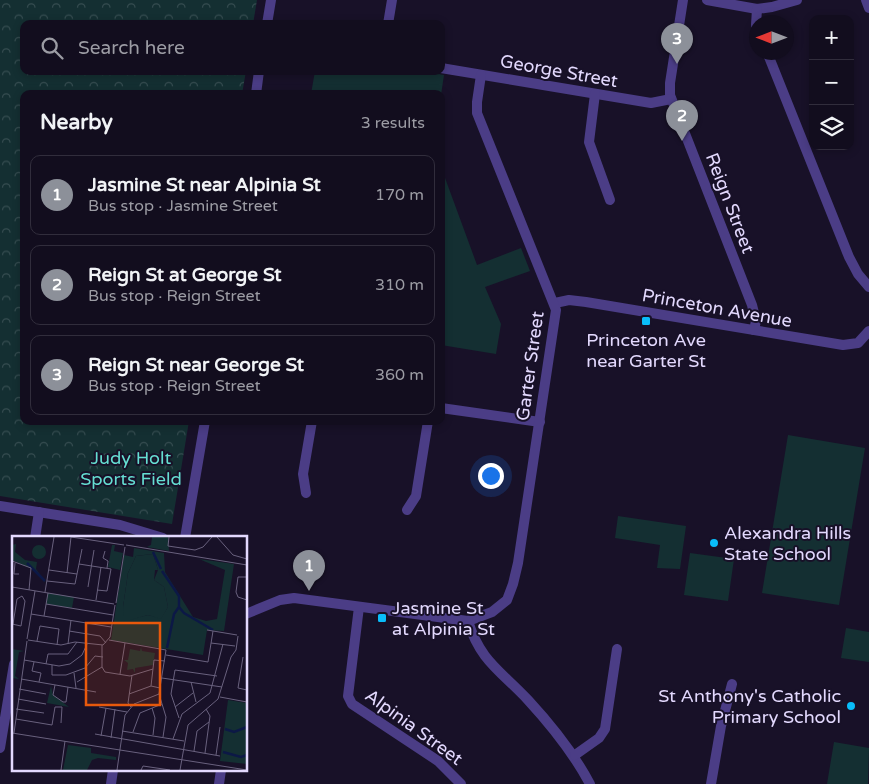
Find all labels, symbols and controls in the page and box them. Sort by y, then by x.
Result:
north arrow [749,15,794,60]
map controls [809,15,854,150]
button: + [809,15,854,60]
search box [20,20,445,75]
pin: 3 [661,23,693,64]
icon: search [38,34,66,62]
text: Search here [78,37,185,59]
street label: George Street [498,50,620,92]
button: − [809,60,854,105]
pin: 2 [666,100,698,141]
button: layers [809,105,854,150]
text: Nearby [40,110,113,135]
text: 3 results [361,113,425,133]
street label: Reign Street [701,150,759,257]
text: Jasmine St near Alpinia St [88,174,321,196]
text: 1 [52,185,62,205]
text: 170 m [375,185,424,205]
text: Bus stop · Jasmine Street [88,196,278,216]
text: Reign St at George St [88,264,282,286]
text: 2 [52,275,62,295]
text: 310 m [375,275,424,295]
street label: Princeton Avenue [640,284,794,332]
text: Bus stop · Reign Street [88,286,261,306]
street label: Garter Street [511,310,549,422]
marker: Princeton Ave near Garter St [640,315,652,327]
place label: Princeton Ave near Garter St [586,329,706,372]
text: Reign St near George St [88,354,304,376]
text: 3 [52,365,62,385]
text: 360 m [375,365,424,385]
text: Bus stop · Reign Street [88,376,261,396]
park label: Judy Holt Sports Field [80,447,182,490]
your location [478,463,504,489]
place label: Alexandra Hills State School [724,522,851,565]
inset map [12,536,248,772]
marker: Alexandra Hills State School [708,537,720,549]
pin: 1 [293,550,325,591]
place label: Jasmine St at Alpinia St [392,597,495,640]
marker: Jasmine St at Alpinia St [376,612,388,624]
street label: Alpinia Street [361,684,467,770]
place label: St Anthony's Catholic Primary School [658,685,841,728]
marker: St Anthony's Catholic Primary School [845,700,857,712]

